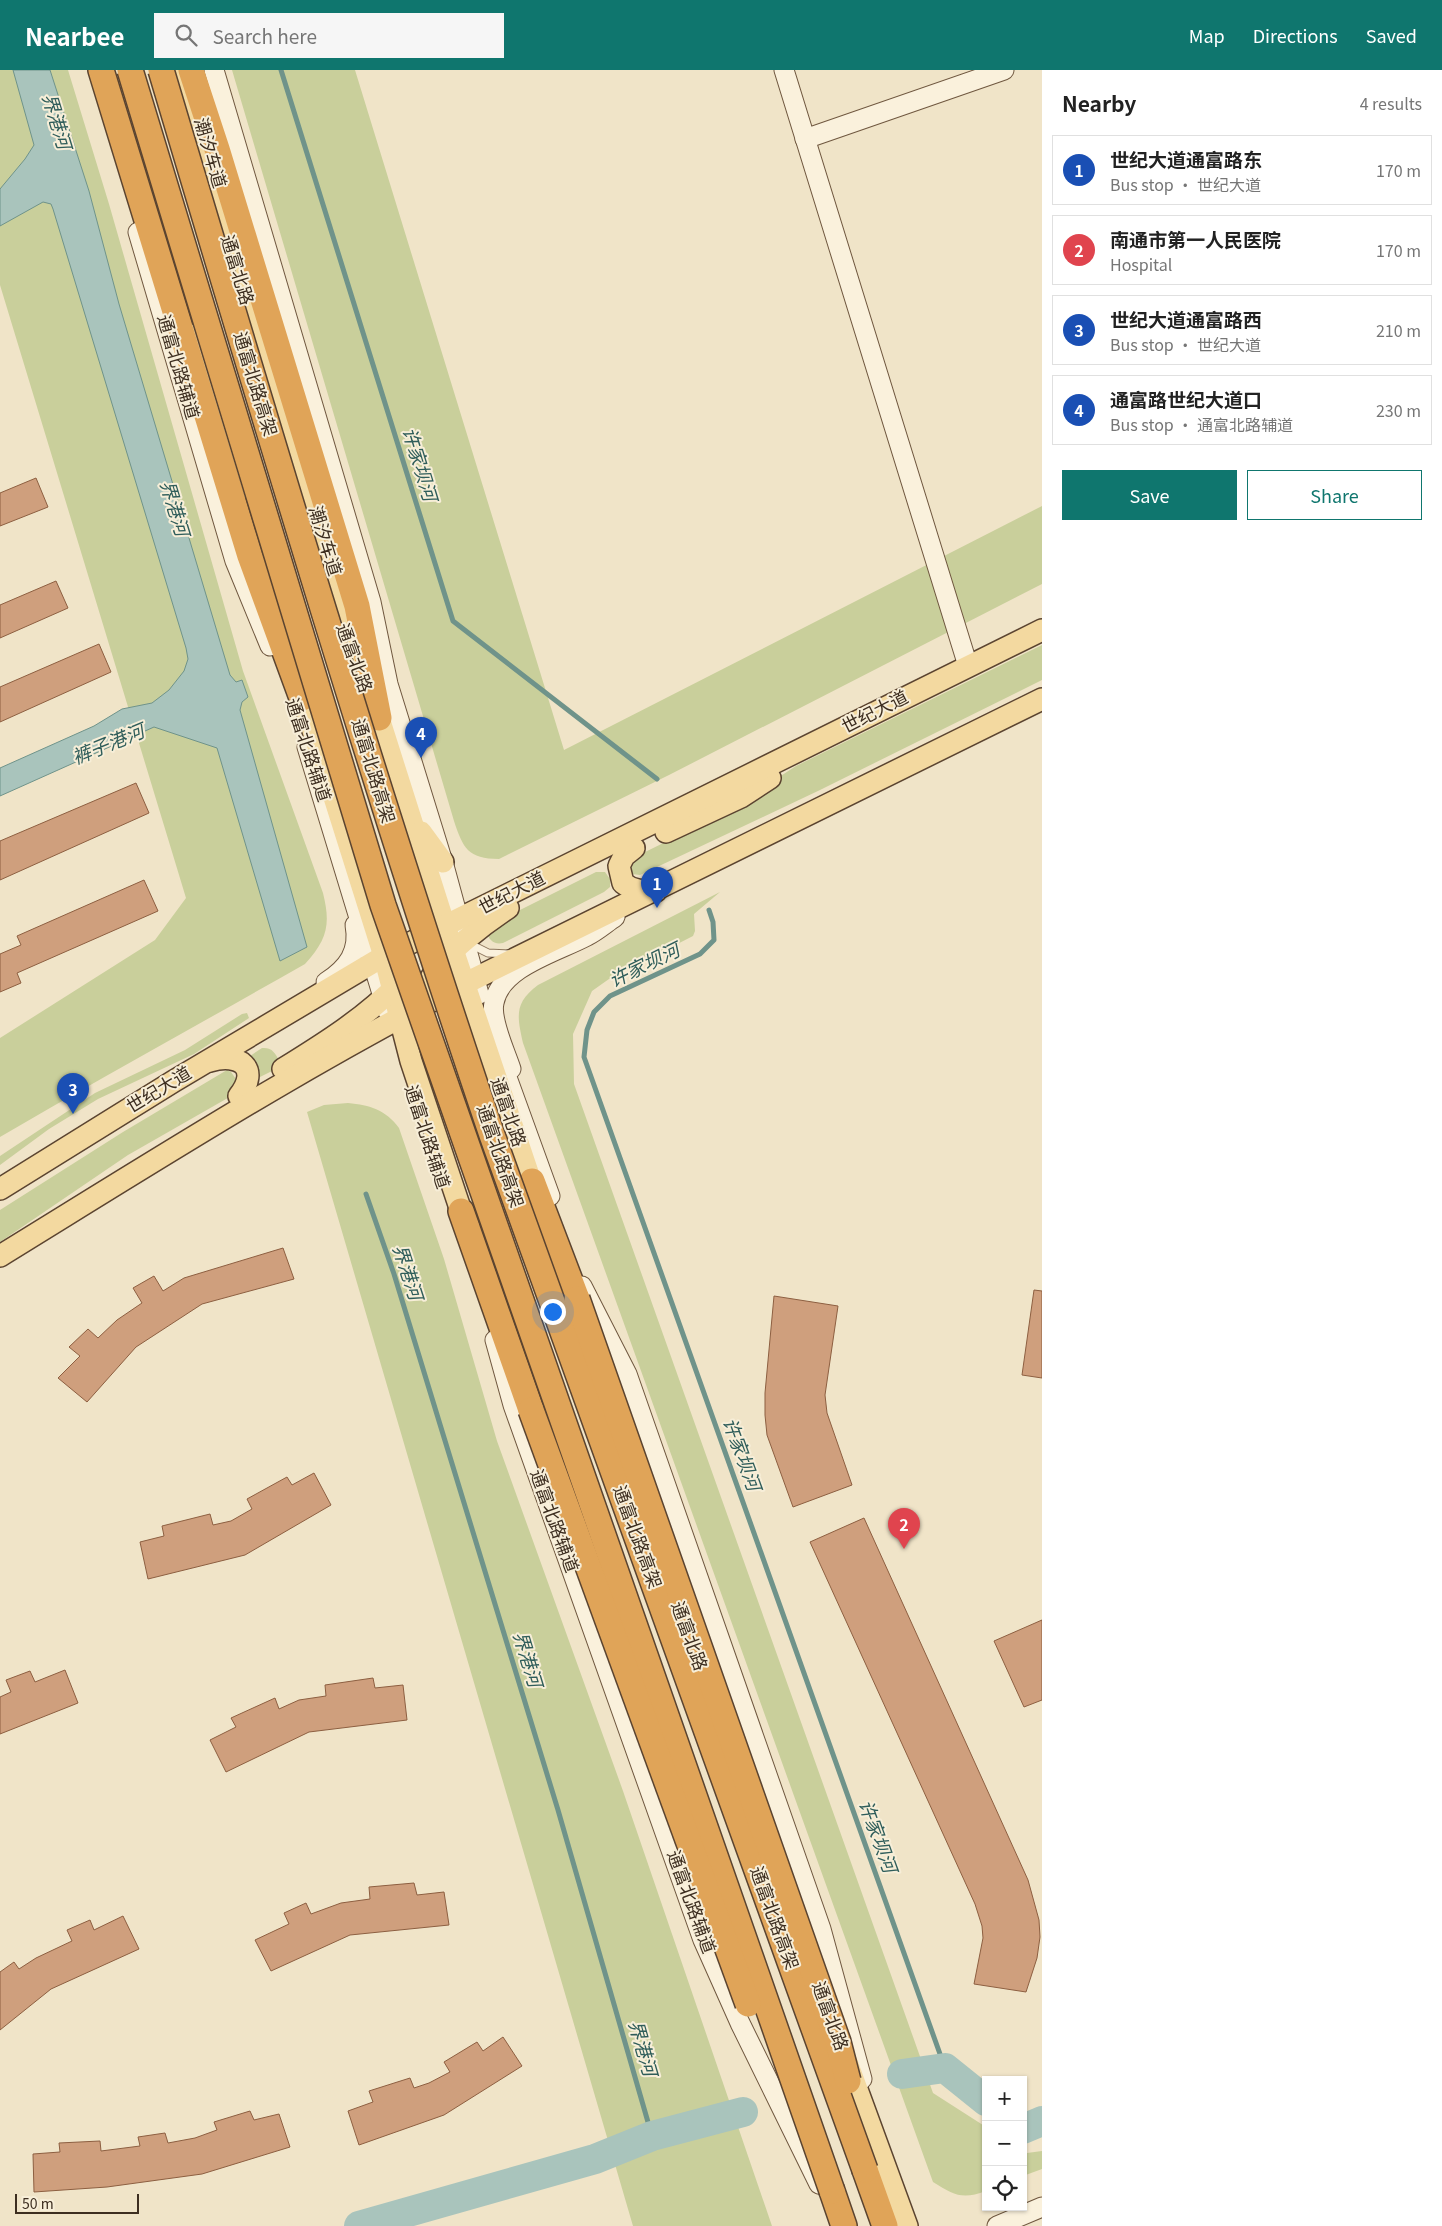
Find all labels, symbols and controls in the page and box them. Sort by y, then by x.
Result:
search box [154,13,504,58]
text: Nearbee [25,18,124,53]
icon: search [172,21,200,49]
text: Search here [212,22,317,49]
text: Map [1189,22,1225,48]
text: Directions [1253,22,1338,48]
text: Saved [1366,22,1417,48]
text: Nearby [1062,88,1136,118]
water label: 界港河 [37,89,81,156]
text: 4 results [1360,91,1422,115]
street label: 潮汐车道 [190,114,234,191]
text: 世纪大道通富路东 [1110,145,1262,172]
text: 1 [1074,158,1084,182]
text: 170 m [1376,158,1421,182]
text: Bus stop · 世纪大道 [1110,172,1261,196]
text: 南通市第一人民医院 [1110,225,1281,252]
street label: 通富北路 [216,231,262,308]
text: 2 [1074,238,1084,262]
text: 170 m [1376,238,1421,262]
text: Hospital [1110,252,1172,276]
text: 世纪大道通富路西 [1110,305,1262,332]
street label: 通富北路辅道 [153,311,207,422]
text: 3 [1074,318,1084,342]
text: 210 m [1376,318,1421,342]
street label: 通富北路高架 [229,328,285,439]
text: Bus stop · 世纪大道 [1110,332,1261,356]
text: 通富路世纪大道口 [1110,385,1262,412]
text: 4 [1074,398,1084,422]
text: 230 m [1376,398,1421,422]
text: Bus stop · 通富北路辅道 [1110,412,1293,436]
water label: 许家坝河 [397,423,447,508]
button: Save [1062,470,1237,520]
button: Share [1247,470,1422,520]
water label: 界港河 [155,476,199,543]
street label: 潮汐车道 [304,502,350,579]
street label: 通富北路 [331,619,380,696]
street label: 世纪大道 [836,682,912,738]
street label: 通富北路辅道 [281,694,339,805]
water label: 裤子港河 [67,714,151,769]
street label: 通富北路高架 [347,715,403,826]
pin: 4 [405,717,437,758]
street label: 世纪大道 [473,863,549,919]
pin: 1 [641,867,673,908]
water label: 许家坝河 [603,933,687,992]
street label: 世纪大道 [120,1059,196,1118]
pin: 3 [57,1073,89,1114]
street label: 通富北路 [486,1073,534,1150]
street label: 通富北路辅道 [400,1081,458,1192]
street label: 通富北路高架 [472,1100,532,1211]
water label: 界港河 [388,1240,432,1307]
your location [540,1299,566,1325]
water label: 许家坝河 [718,1413,770,1498]
street label: 通富北路辅道 [525,1465,587,1576]
street label: 通富北路高架 [608,1481,670,1592]
pin: 2 [888,1508,920,1549]
street label: 通富北路 [666,1597,715,1674]
water label: 界港河 [508,1627,552,1694]
water label: 许家坝河 [854,1795,906,1880]
street label: 通富北路辅道 [662,1846,724,1957]
street label: 通富北路高架 [745,1862,807,1973]
street label: 通富北路 [807,1977,856,2054]
water label: 界港河 [624,2016,666,2083]
map controls [982,2076,1027,2211]
button: + [982,2076,1027,2121]
button: − [982,2121,1027,2166]
button: locate [982,2166,1027,2211]
scale bar [15,2191,139,2214]
text: 50 m [22,2193,54,2213]

